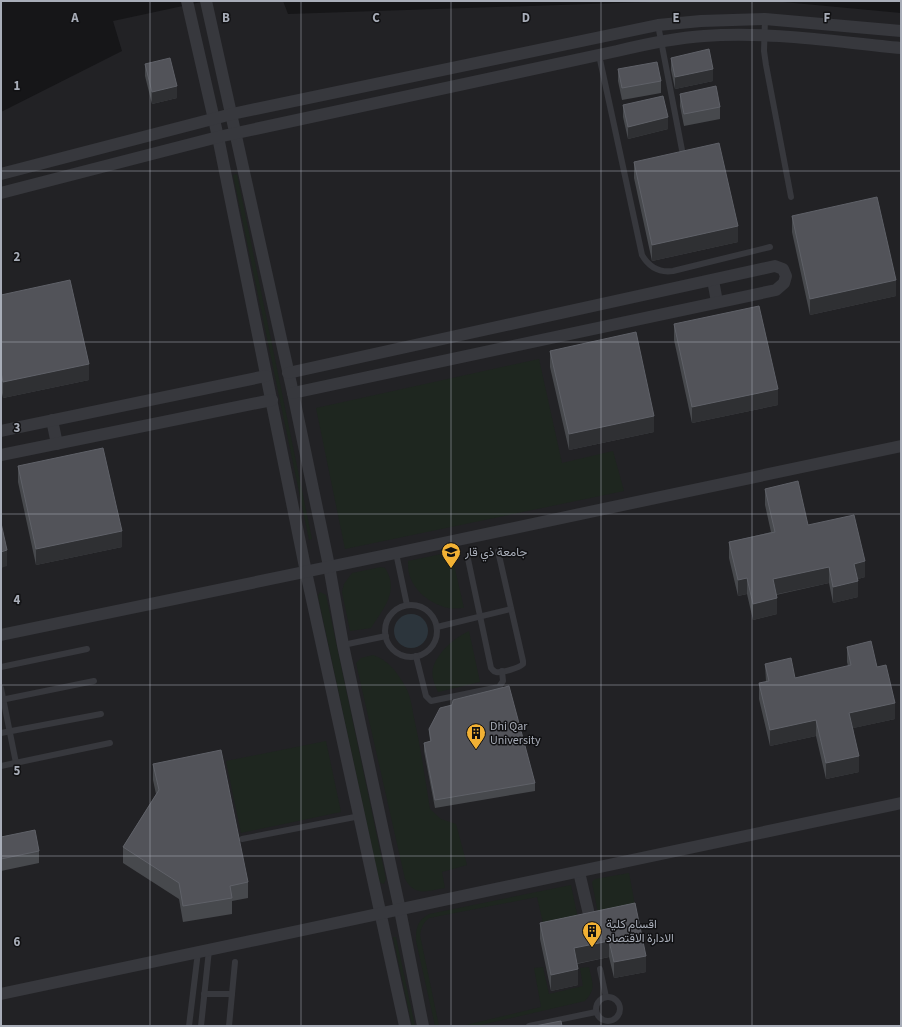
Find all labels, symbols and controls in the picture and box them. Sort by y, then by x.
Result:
text: A [70,9,79,27]
text: B [222,9,230,27]
text: C [372,9,380,27]
text: D [522,9,530,27]
text: E [672,9,680,27]
text: F [824,9,831,27]
text: 1 [14,77,21,95]
text: 2 [14,248,21,266]
text: 3 [14,419,21,437]
school or university icon: جامعة ذي قار [440,541,462,569]
place label: جامعة ذي قار [464,544,527,562]
text: 4 [14,591,21,609]
place label: Dhi Qar University [490,718,541,749]
building icon: Dhi Qar University [465,722,487,750]
text: 5 [14,762,21,780]
place label: اقسام كلية الادارة الاقتصاد [606,916,674,947]
building icon: اقسام كلية الادارة الاقتصاد [581,920,603,948]
text: 6 [14,933,21,951]

